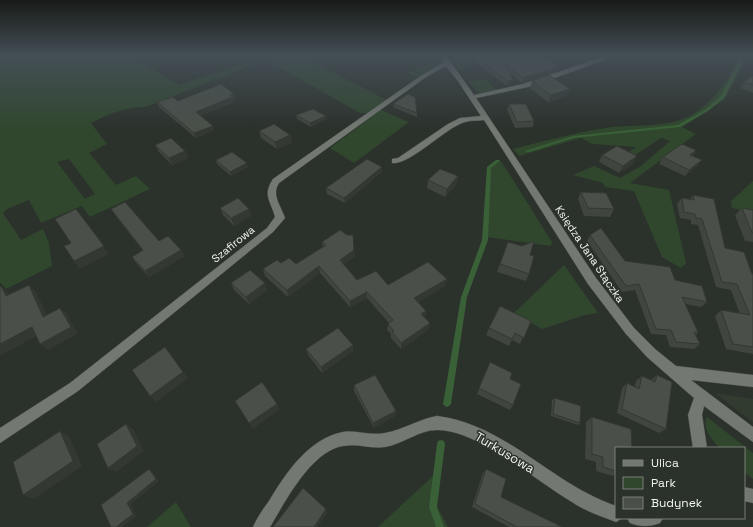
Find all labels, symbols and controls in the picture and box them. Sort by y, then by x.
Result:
street label: Księdza Jana Stączka [552,203,628,306]
street label: Szafirowa [209,222,258,266]
street label: Turkusowa [472,428,538,477]
legend [615,447,745,519]
text: Ulica [651,455,679,471]
text: Park [651,475,676,491]
text: Budynek [651,495,703,511]

